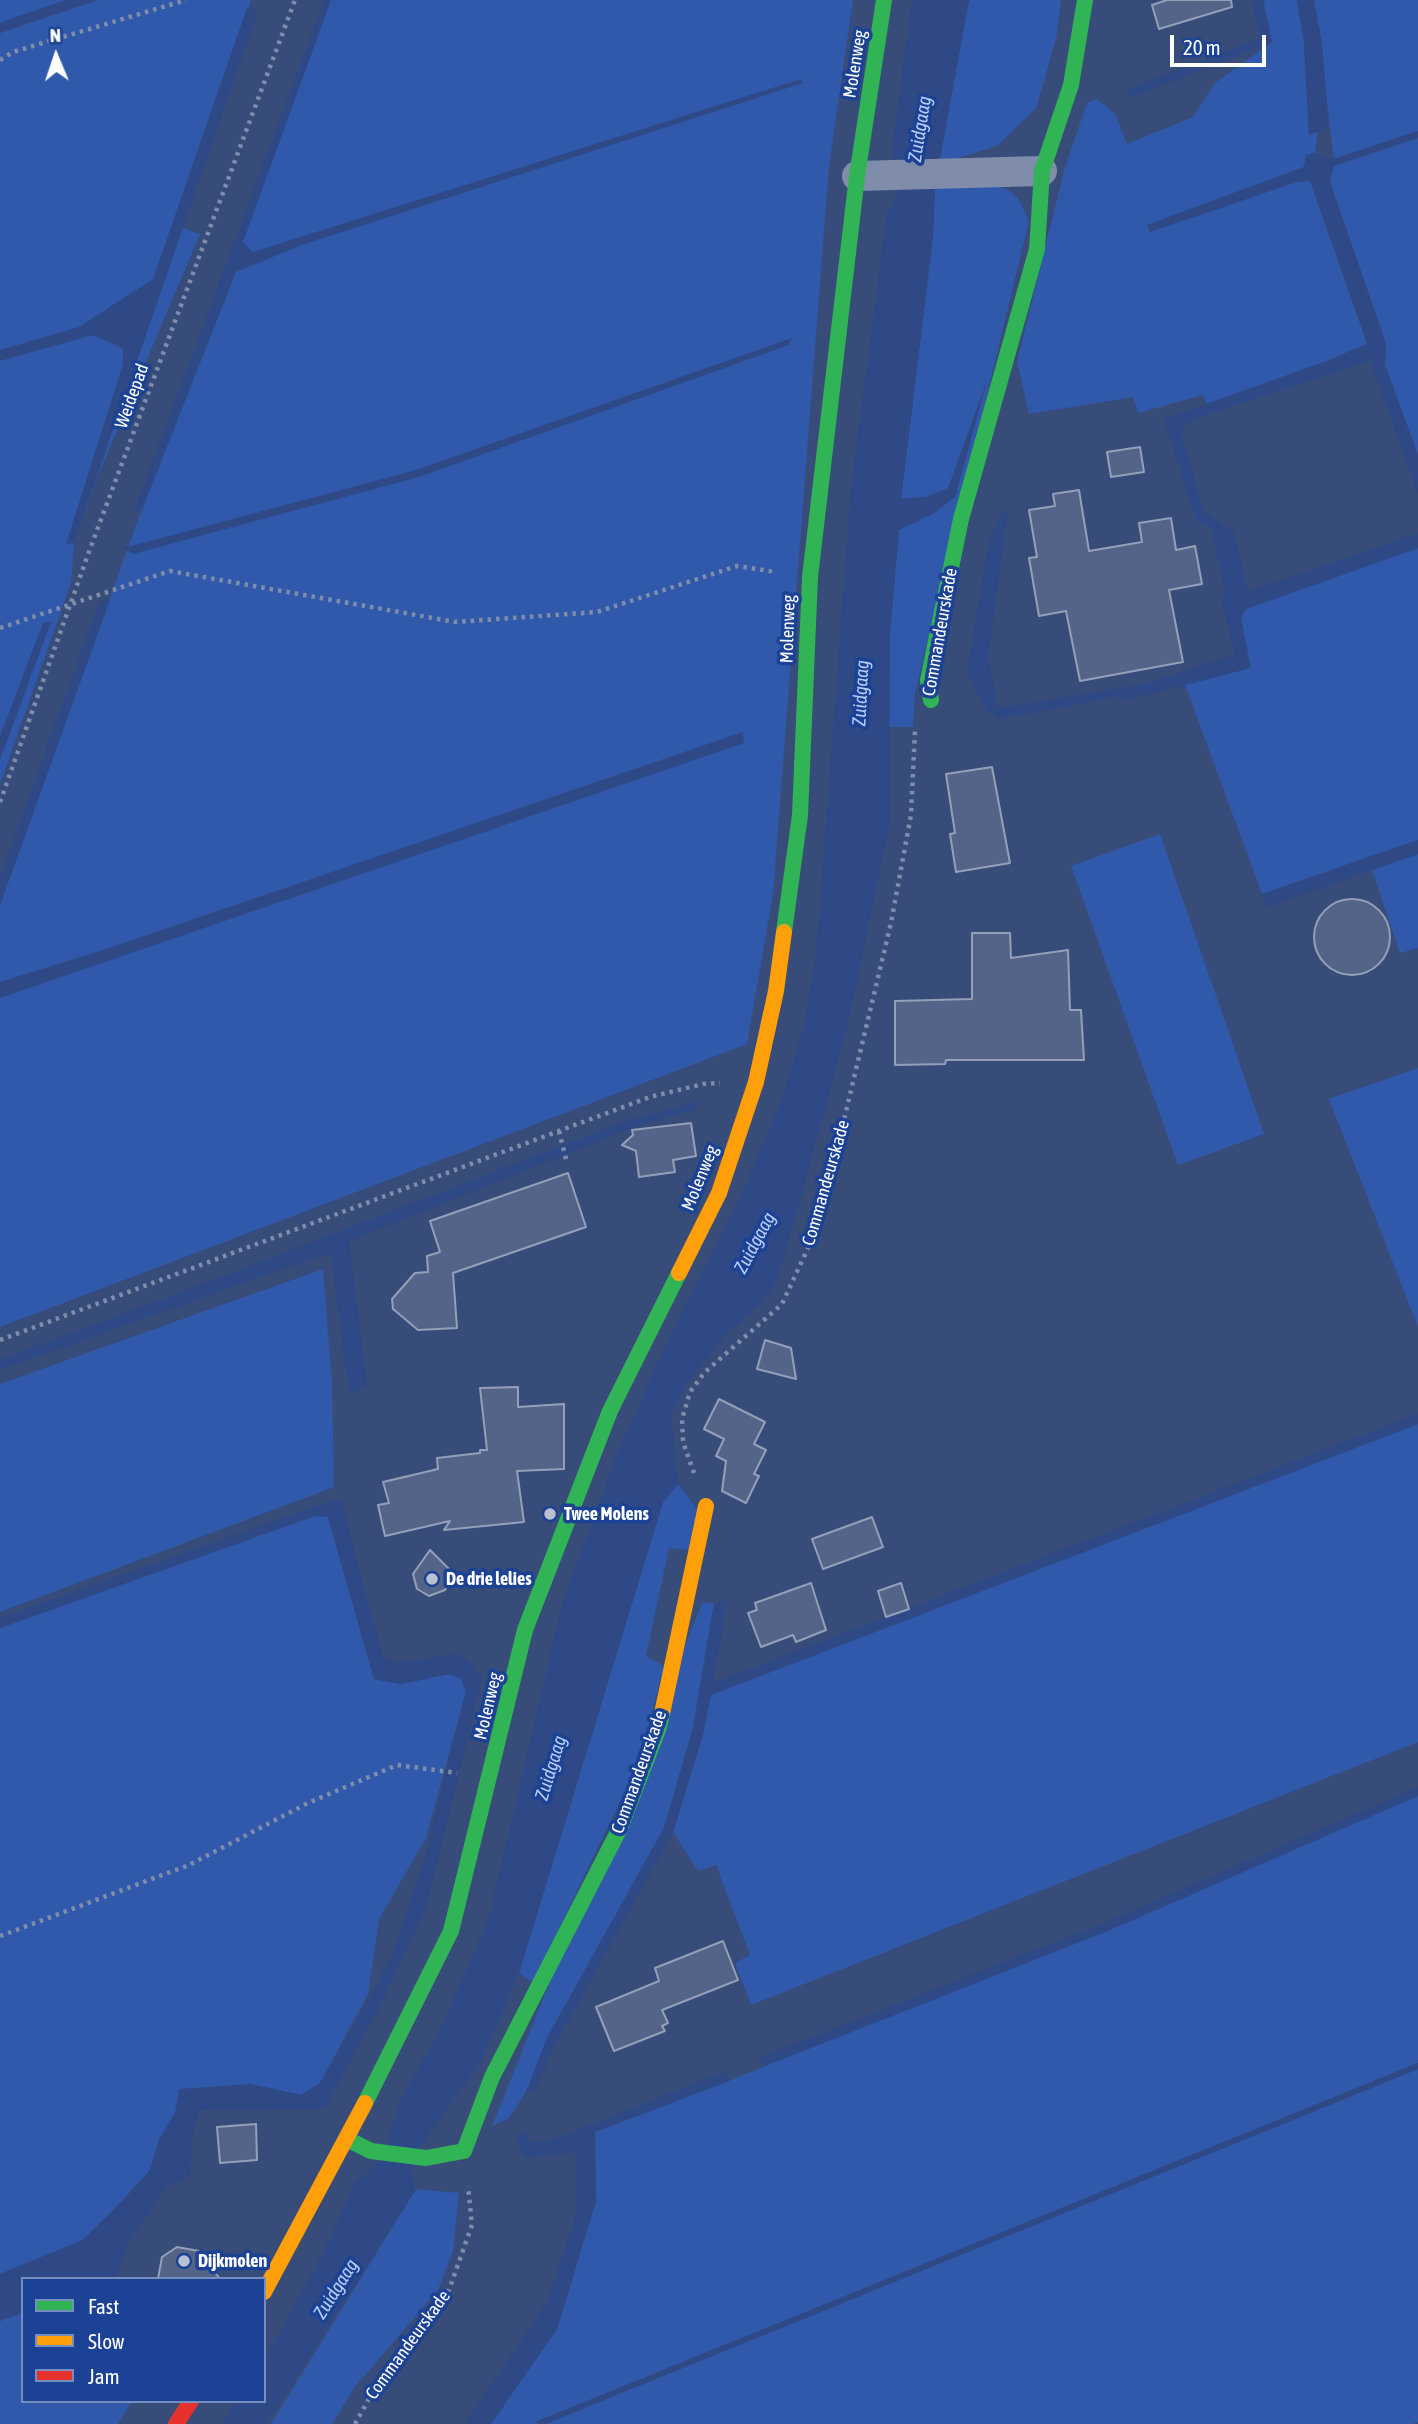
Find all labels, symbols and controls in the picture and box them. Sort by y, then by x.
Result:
north arrow [21,21,91,91]
scale bar [1173,21,1269,65]
text: N [49,24,61,46]
street label: Molenweg [839,28,871,100]
text: 20 m [1183,35,1221,59]
water label: Zuidgaag [904,94,936,164]
street label: Weidepad [110,361,154,431]
street label: Commandeurskade [918,566,962,698]
street label: Molenweg [776,594,800,664]
water label: Zuidgaag [848,659,874,727]
street label: Commandeurskade [798,1118,854,1248]
street label: Molenweg [677,1142,723,1214]
water label: Zuidgaag [729,1208,781,1278]
place label: Twee Molens [564,1503,649,1525]
marker: Twee Molens [542,1506,558,1522]
place label: De drie lelies [446,1568,532,1590]
marker: De drie lelies [424,1571,440,1587]
street label: Molenweg [470,1670,506,1742]
street label: Commandeurskade [607,1707,671,1837]
water label: Zuidgaag [530,1733,572,1803]
place label: Dijkmolen [198,2250,267,2272]
marker: Dijkmolen [176,2253,192,2269]
water label: Zuidgaag [309,2255,363,2323]
legend [21,2277,266,2403]
street label: Commandeurskade [361,2286,455,2404]
text: Fast [88,2294,119,2318]
text: Slow [88,2329,124,2353]
text: Jam [88,2364,120,2388]

